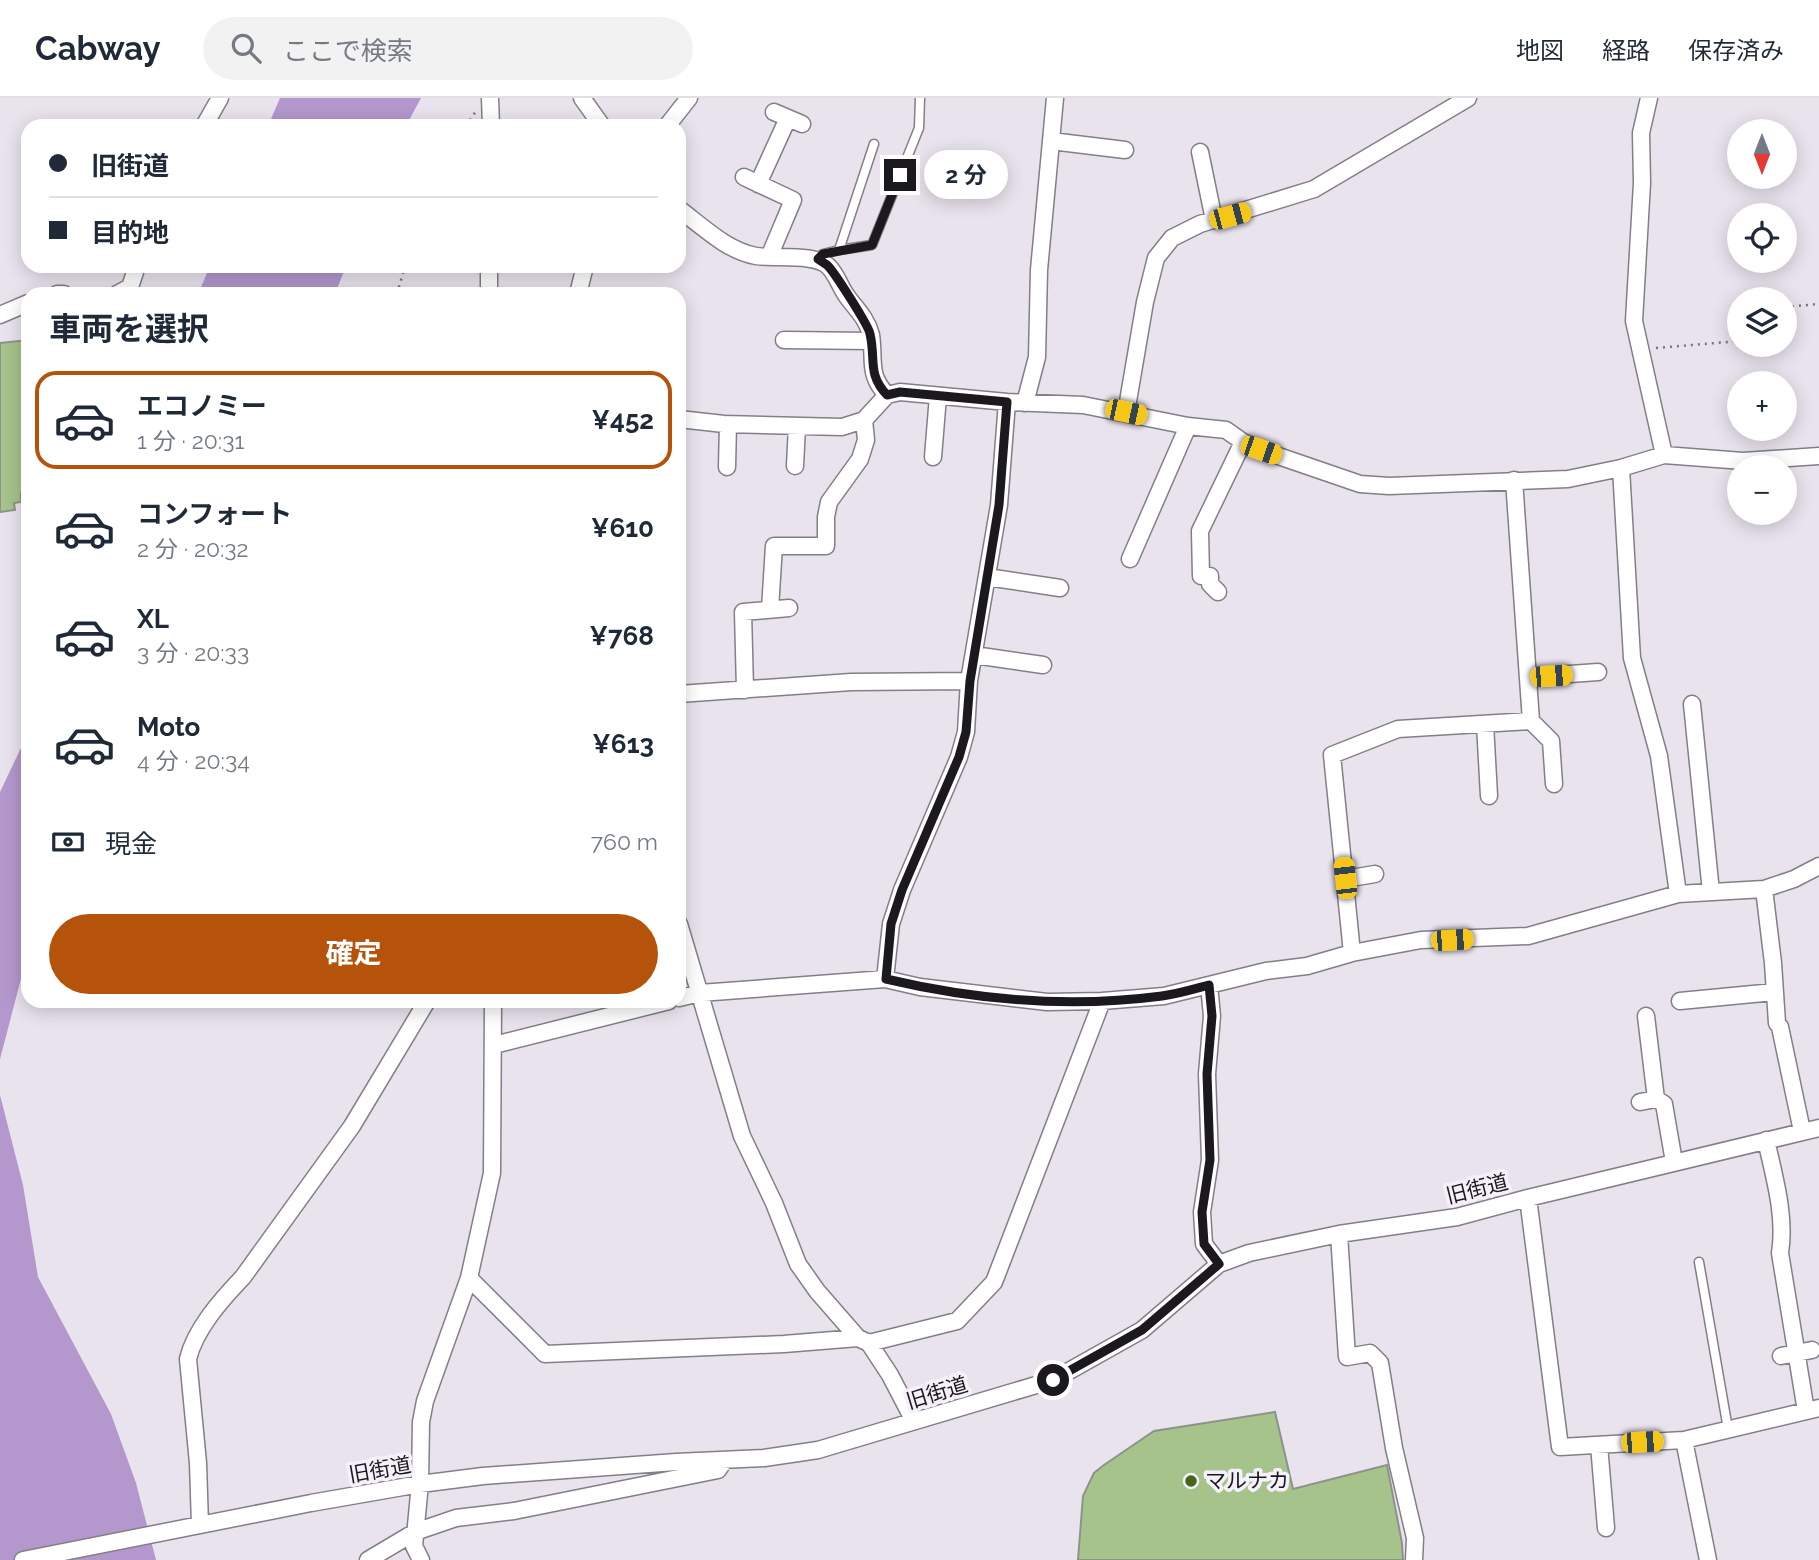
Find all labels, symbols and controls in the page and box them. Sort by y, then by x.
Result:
search box [203,17,693,80]
text: Cabway [35,29,161,68]
icon: search [227,29,265,67]
text: ここで検索 [283,36,413,66]
text: 地図 [1516,36,1564,65]
text: 経路 [1602,36,1650,65]
text: 保存済み [1688,36,1784,65]
north arrow [1727,119,1797,189]
map controls [1727,119,1797,525]
callout: 2 分 [925,150,1009,200]
text: 旧街道 [91,151,169,181]
route end [884,159,916,191]
text: 2 分 [945,161,987,188]
car [1207,200,1254,232]
button: locate [1727,203,1797,273]
text: 目的地 [91,218,169,248]
button: layers [1727,287,1797,357]
text: 車両を選択 [49,310,209,347]
button: + [1727,371,1797,441]
icon: car [53,389,116,452]
text: エコノミー [137,391,267,421]
car [1104,397,1149,427]
text: ¥452 [592,405,654,435]
text: 1 分 · 20:31 [137,427,244,454]
car [1238,433,1285,467]
button: − [1727,455,1797,525]
icon: car [53,497,116,560]
text: コンフォート [137,499,292,529]
text: ¥610 [591,513,654,543]
text: 2 分 · 20:32 [137,535,249,562]
text: XL [137,604,169,634]
icon: car [53,605,116,668]
text: ¥768 [589,621,654,651]
text: 3 分 · 20:33 [137,639,249,666]
car [1530,664,1573,688]
text: Moto [137,712,200,742]
icon: car [53,713,116,776]
text: ¥613 [592,729,654,759]
text: 4 分 · 20:34 [137,747,250,774]
icon: cash [49,823,87,861]
text: 760 m [591,828,658,855]
text: 現金 [105,829,157,859]
car [1333,856,1358,900]
button: 確定 [49,914,658,994]
car [1431,928,1474,952]
street label: 旧街道 [1443,1169,1510,1208]
route start [1037,1364,1069,1396]
street label: 旧街道 [903,1371,971,1414]
car [1621,1430,1664,1454]
street label: 旧街道 [347,1452,413,1487]
place label: マルナカ [1205,1468,1289,1493]
marker: マルナカ [1183,1473,1199,1489]

